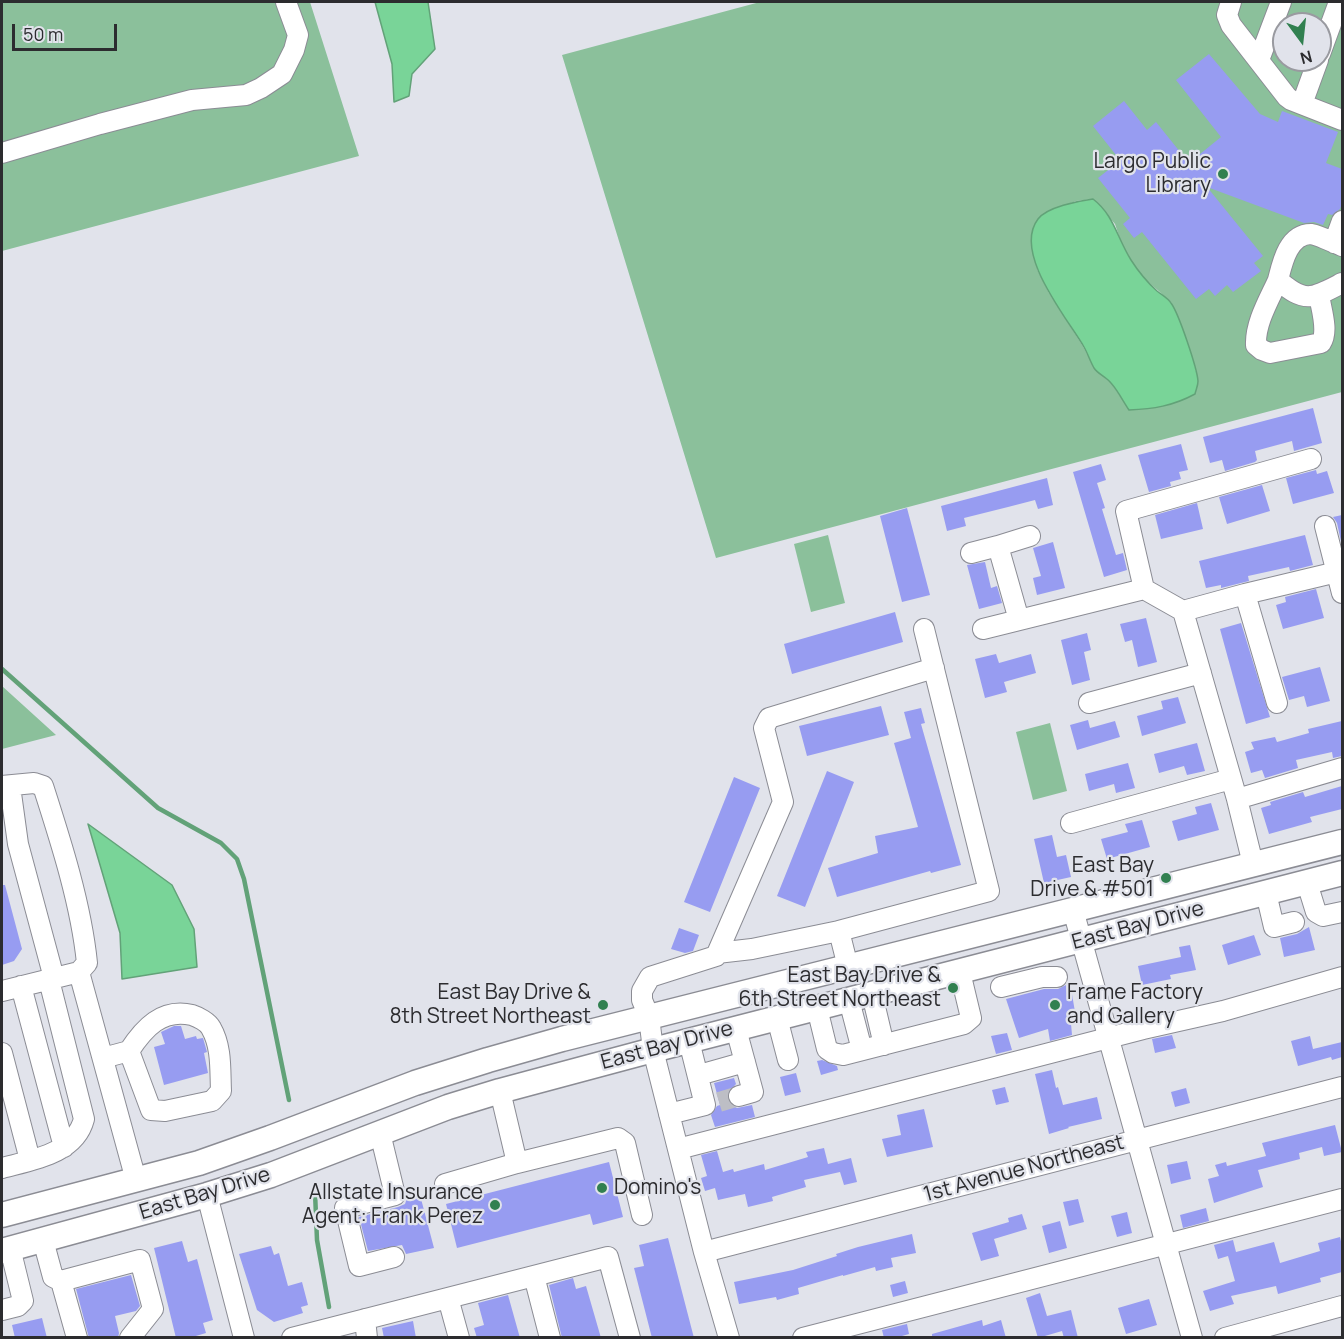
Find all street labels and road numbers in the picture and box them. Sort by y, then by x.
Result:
street label: East Bay Drive [1069,896,1207,956]
street label: East Bay Drive [598,1016,736,1076]
street label: 1st Avenue Northeast [921,1130,1127,1208]
street label: East Bay Drive [137,1162,273,1226]

